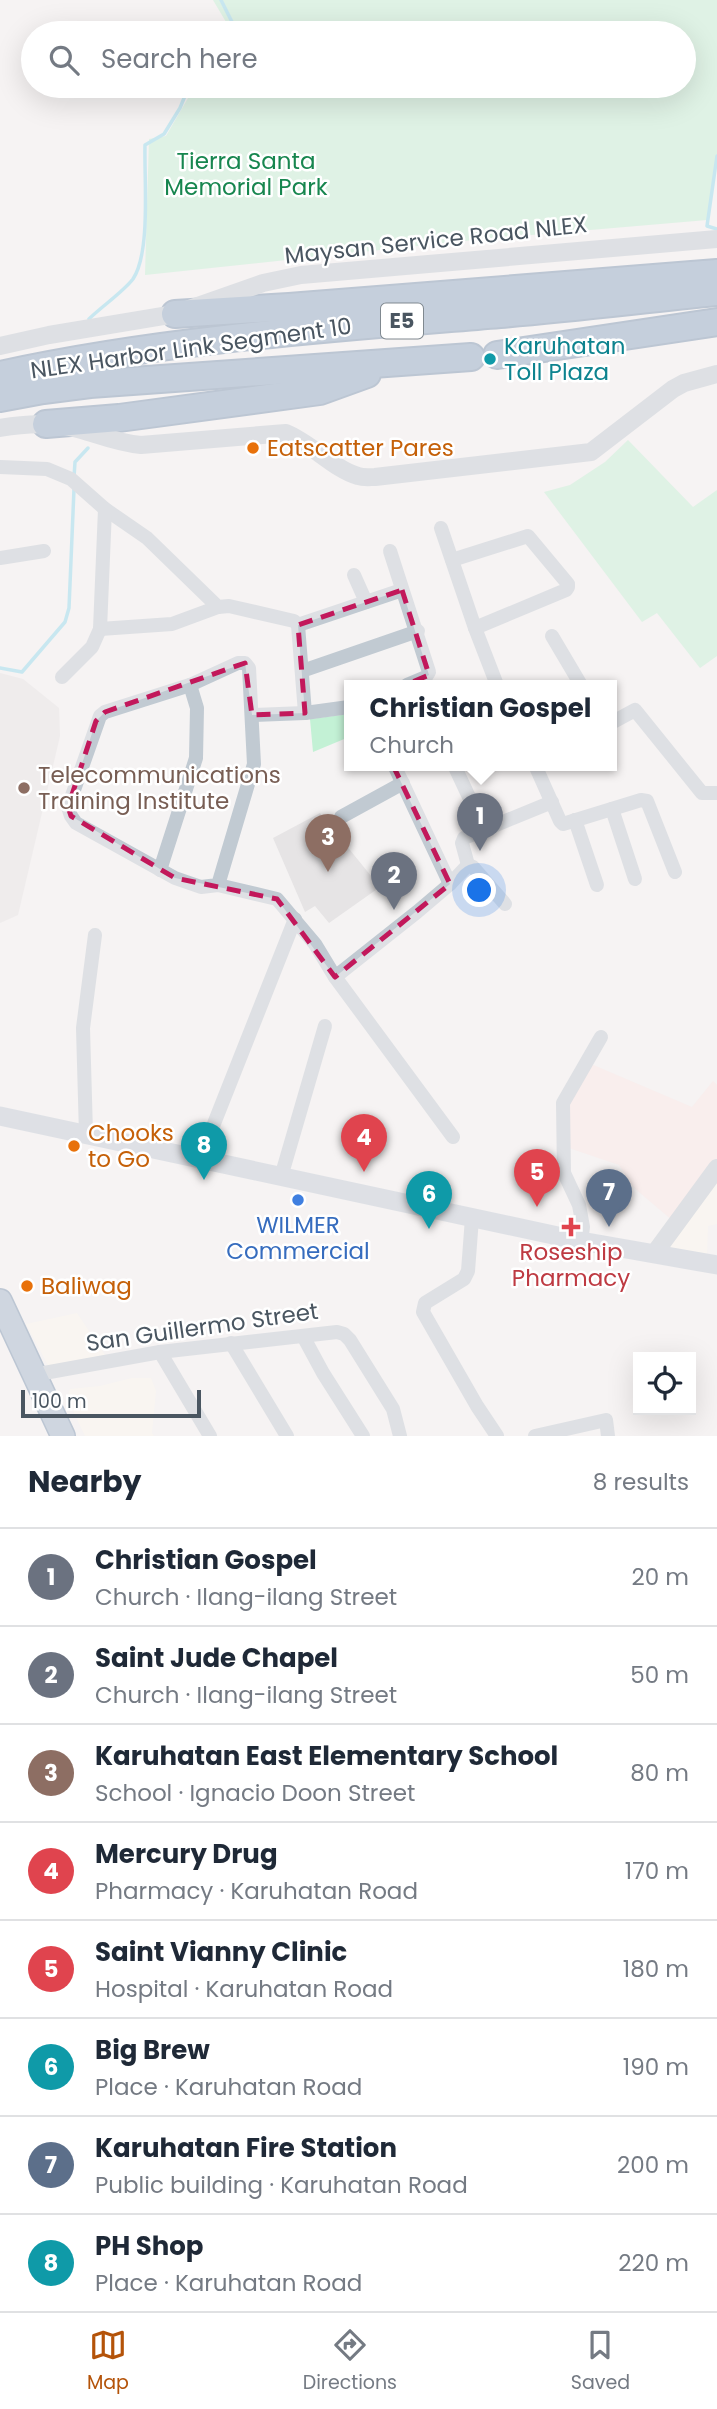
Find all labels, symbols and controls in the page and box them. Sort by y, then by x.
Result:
search box [21,21,696,98]
icon: search [45,41,83,79]
text: Search here [101,41,258,77]
park label: Tierra Santa Memorial Park [164,145,328,203]
street label: Maysan Service Road NLEX [283,208,589,272]
road number: E5 [381,304,423,338]
street label: NLEX Harbor Link Segment 10 [28,310,354,386]
place label: Karuhatan Toll Plaza [504,330,626,388]
marker: Karuhatan Toll Plaza [482,351,498,367]
place label: Eatscatter Pares [267,432,454,464]
marker: Eatscatter Pares [245,440,261,456]
popup [344,680,617,771]
text: Christian Gospel [370,690,591,726]
text: Church [370,729,454,761]
place label: Telecommunications Training Institute [38,759,281,817]
marker: Telecommunications Training Institute [16,780,32,796]
pin: 1 [457,793,503,851]
pin: 3 [305,814,351,872]
pin: 2 [371,852,417,910]
your location [462,873,496,907]
pin: 4 [341,1114,387,1172]
place label: Chooks to Go [88,1117,174,1175]
pin: 8 [181,1122,227,1180]
marker: Chooks to Go [66,1138,82,1154]
pin: 5 [514,1149,560,1207]
pin: 7 [586,1169,632,1227]
pin: 6 [406,1171,452,1229]
marker: WILMER Commercial [290,1192,306,1208]
place label: WILMER Commercial [226,1209,370,1267]
marker: Roseship Pharmacy [563,1219,579,1235]
place label: Roseship Pharmacy [512,1236,630,1294]
place label: Baliwag [41,1270,132,1302]
marker: Baliwag [19,1278,35,1294]
street label: San Guillermo Street [84,1295,320,1359]
map controls [633,1352,696,1415]
button: locate [633,1352,696,1415]
scale bar [21,1387,201,1419]
text: 100 m [32,1388,87,1415]
text: Nearby [28,1460,142,1503]
text: 8 results [593,1466,689,1498]
text: Christian Gospel [95,1542,317,1578]
text: 1 [47,1561,55,1593]
text: 20 m [631,1561,689,1593]
text: Church · Ilang-ilang Street [95,1581,397,1613]
text: Saint Jude Chapel [95,1640,338,1676]
text: 2 [44,1659,58,1691]
text: 50 m [630,1659,689,1691]
text: Church · Ilang-ilang Street [95,1679,397,1711]
text: Karuhatan East Elementary School [95,1738,558,1774]
text: 3 [44,1757,58,1789]
text: 80 m [630,1757,689,1789]
text: School · Ignacio Doon Street [95,1777,415,1809]
text: Mercury Drug [95,1836,278,1872]
text: 4 [43,1855,59,1887]
text: 170 m [625,1855,689,1887]
text: Pharmacy · Karuhatan Road [95,1875,418,1907]
text: Saint Vianny Clinic [95,1934,347,1970]
text: 5 [44,1953,58,1985]
text: 180 m [623,1953,689,1985]
text: Hospital · Karuhatan Road [95,1973,393,2005]
text: Big Brew [95,2032,210,2068]
text: 6 [44,2051,58,2083]
text: 190 m [623,2051,689,2083]
text: Place · Karuhatan Road [95,2071,362,2103]
text: Karuhatan Fire Station [95,2130,397,2166]
text: 7 [45,2149,57,2181]
text: 200 m [617,2149,689,2181]
text: Public building · Karuhatan Road [95,2169,468,2201]
text: PH Shop [95,2228,203,2264]
text: 8 [44,2247,58,2279]
text: 220 m [618,2247,689,2279]
text: Place · Karuhatan Road [95,2267,362,2299]
tab: Map [87,2326,129,2397]
tab: Directions [303,2326,397,2397]
tab: Saved [571,2326,630,2397]

